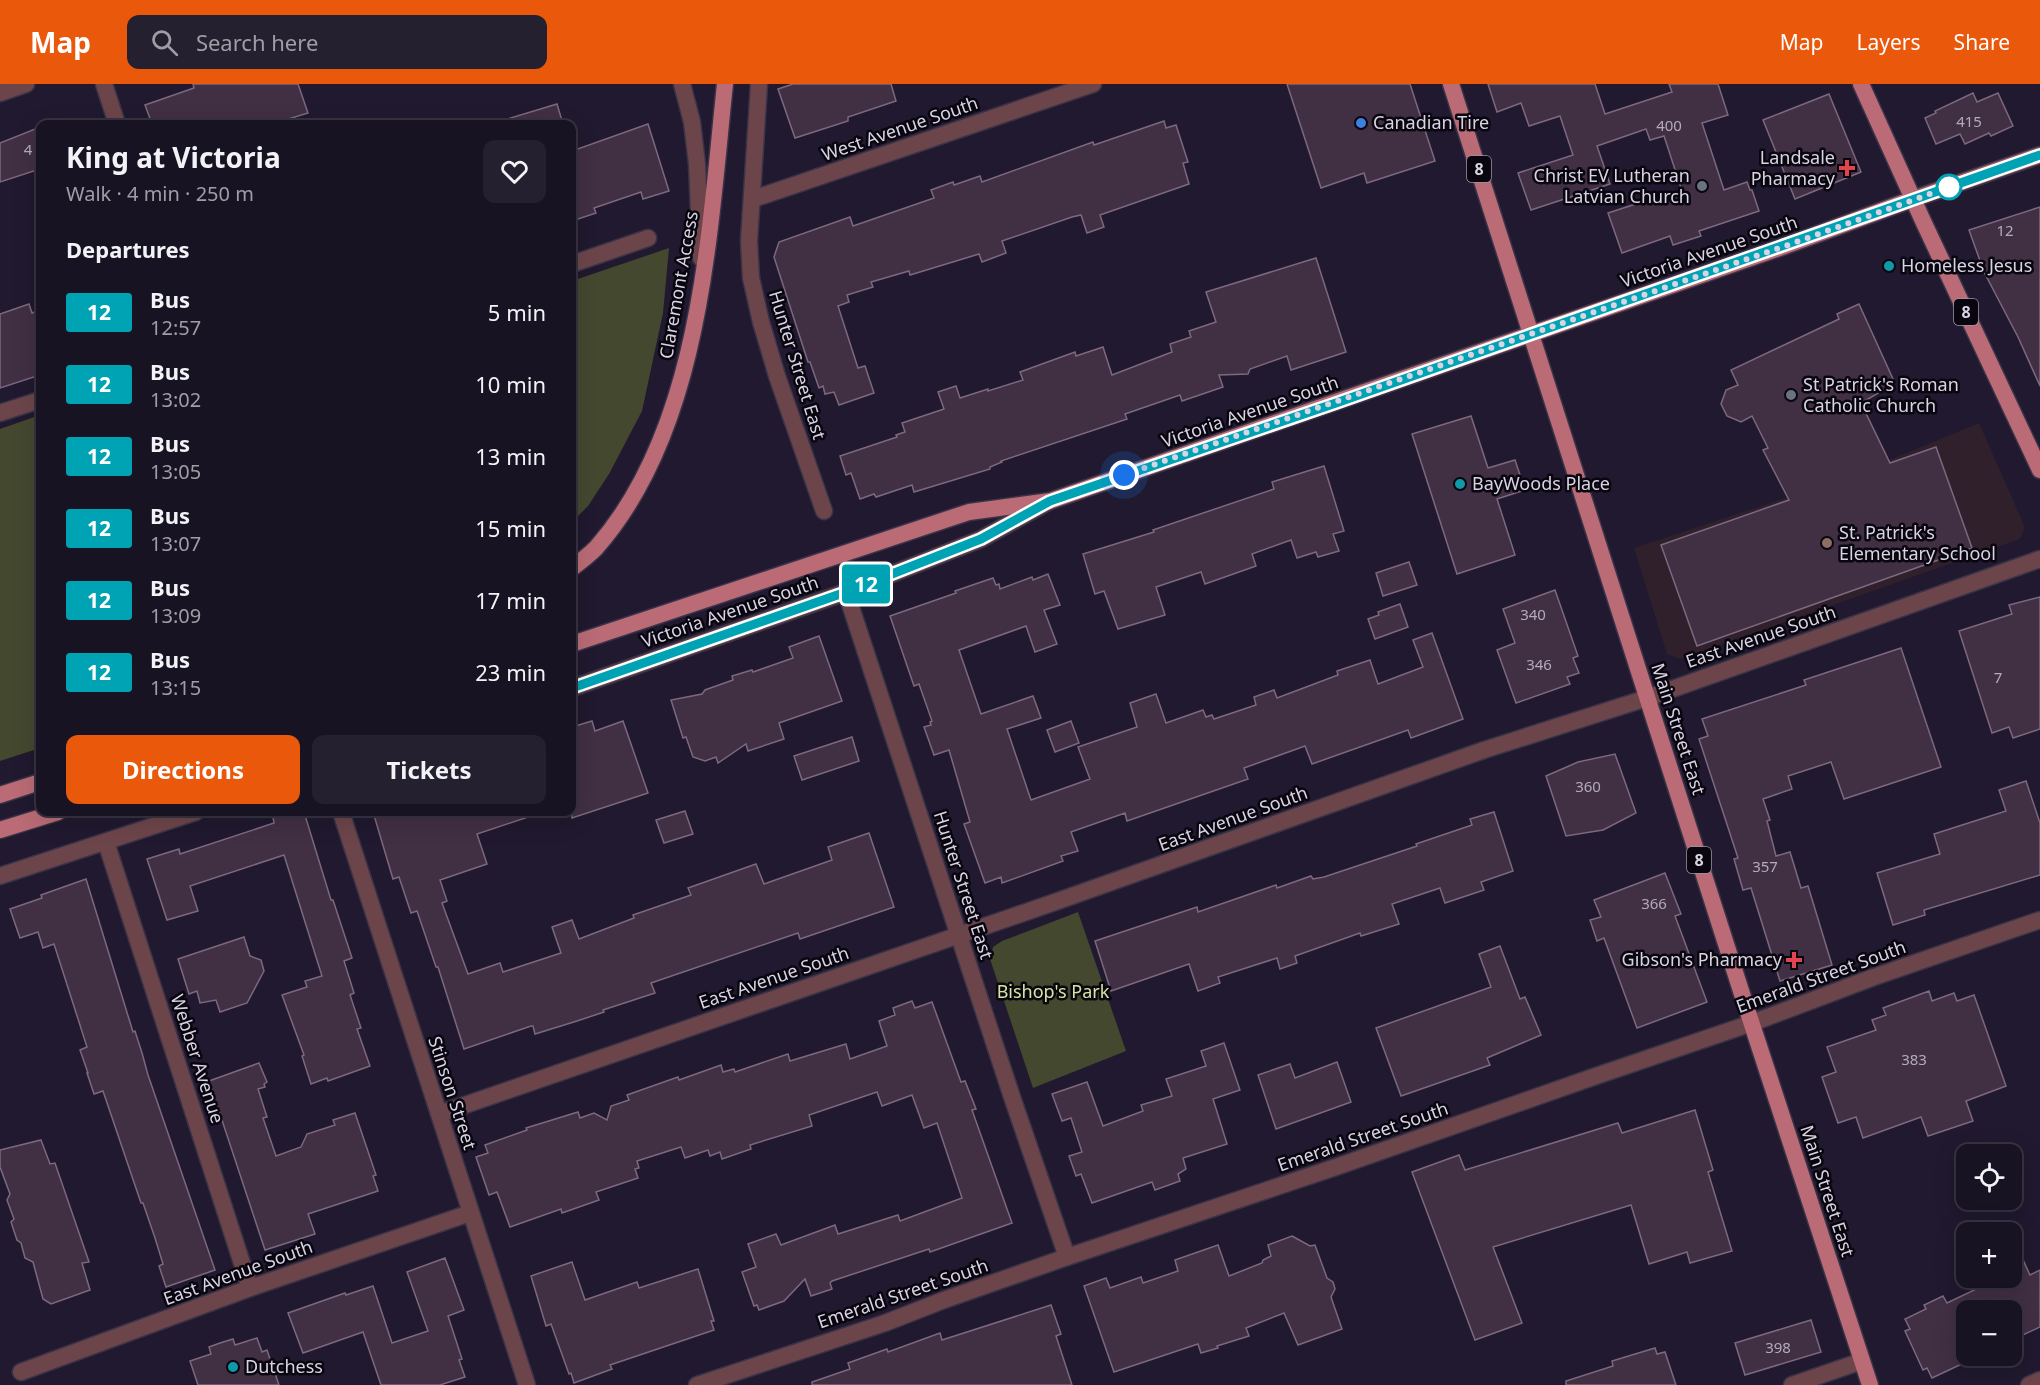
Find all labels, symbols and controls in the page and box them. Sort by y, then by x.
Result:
search box [127,15,547,69]
text: Map [30,23,91,61]
icon: search [148,26,181,59]
text: Search here [196,27,318,57]
text: Map [1780,28,1824,56]
text: Layers [1857,28,1921,56]
text: Share [1954,28,2010,56]
street label: West Avenue South [818,90,981,166]
place label: Canadian Tire [1373,110,1489,134]
house number: 415 [1956,111,1982,131]
house number: 400 [1656,115,1682,135]
marker: Canadian Tire [1354,116,1368,130]
text: King at Victoria [66,138,281,176]
house number: 4 [24,139,33,159]
button: heart [483,140,546,203]
place label: Landsale Pharmacy [1751,145,1836,190]
road number: 8 [1467,156,1491,182]
marker: Landsale Pharmacy [1840,161,1854,175]
place label: Christ EV Lutheran Latvian Church [1534,163,1690,208]
unlabelled marker [1936,174,1962,200]
marker: Christ EV Lutheran Latvian Church [1695,179,1709,193]
text: Walk · 4 min · 250 m [66,180,254,207]
street label: Claremont Access [653,209,703,361]
street label: Victoria Avenue South [1617,209,1800,293]
house number: 12 [1996,220,2014,240]
text: Departures [66,234,190,264]
place label: Homeless Jesus [1901,253,2032,277]
marker: Homeless Jesus [1882,259,1896,273]
text: Bus [150,284,190,314]
street label: Hunter Street East [764,287,832,443]
text: 5 min [488,297,546,327]
text: 12 [87,298,111,326]
road number: 8 [1954,299,1978,325]
text: 12:57 [150,314,201,341]
text: Bus [150,356,190,386]
text: 10 min [475,369,546,399]
street label: Victoria Avenue South [1158,369,1341,453]
text: 12 [87,370,111,398]
place label: St Patrick's Roman Catholic Church [1803,372,1959,417]
text: 13:02 [150,386,201,413]
marker: St Patrick's Roman Catholic Church [1784,388,1798,402]
text: Bus [150,428,190,458]
text: 13 min [475,441,546,471]
text: 12 [87,442,111,470]
text: 13:05 [150,458,201,485]
your location [1109,460,1139,490]
place label: BayWoods Place [1472,471,1610,495]
marker: BayWoods Place [1453,477,1467,491]
text: Bus [150,500,190,530]
text: 15 min [475,513,546,543]
text: 12 [87,514,111,542]
place label: St. Patrick's Elementary School [1839,520,1996,565]
text: 13:07 [150,530,201,557]
marker: St. Patrick's Elementary School [1820,536,1834,550]
line badge: 12 [839,564,893,604]
street label: Victoria Avenue South [638,569,821,653]
text: 12 [854,570,878,598]
text: Bus [150,572,190,602]
text: 17 min [475,585,546,615]
text: 12 [87,586,111,614]
street label: East Avenue South [1682,599,1839,673]
text: 13:09 [150,602,201,629]
house number: 340 [1520,604,1546,624]
text: Bus [150,644,190,674]
house number: 346 [1526,654,1552,674]
text: 23 min [475,657,546,687]
text: 12 [87,658,111,686]
street label: Main Street East [1646,660,1712,798]
house number: 7 [1994,667,2002,687]
text: 13:15 [150,674,201,701]
button: Directions [66,735,300,804]
button: Tickets [312,735,546,804]
house number: 360 [1575,776,1601,796]
street label: East Avenue South [1155,780,1311,856]
street label: Hunter Street East [929,808,999,962]
road number: 8 [1687,847,1711,873]
house number: 357 [1752,856,1778,876]
house number: 366 [1641,893,1667,913]
street label: Emerald Street South [1732,934,1909,1018]
street label: East Avenue South [695,940,852,1014]
place label: Gibson's Pharmacy [1622,947,1783,971]
marker: Gibson's Pharmacy [1787,953,1801,967]
park label: Bishop's Park [997,979,1110,1003]
street label: Webber Avenue [166,991,230,1126]
street label: Stinson Street [423,1033,483,1153]
house number: 383 [1901,1049,1927,1069]
street label: Emerald Street South [1274,1096,1451,1177]
street label: Main Street East [1795,1122,1861,1260]
map controls [1956,1144,2022,1366]
button: locate [1956,1144,2022,1210]
button: + [1956,1222,2022,1288]
street label: East Avenue South [160,1234,316,1310]
street label: Emerald Street South [814,1253,991,1334]
button: − [1956,1300,2022,1366]
house number: 398 [1765,1337,1791,1357]
place label: Dutchess [245,1354,323,1378]
marker: Dutchess [226,1360,240,1374]

